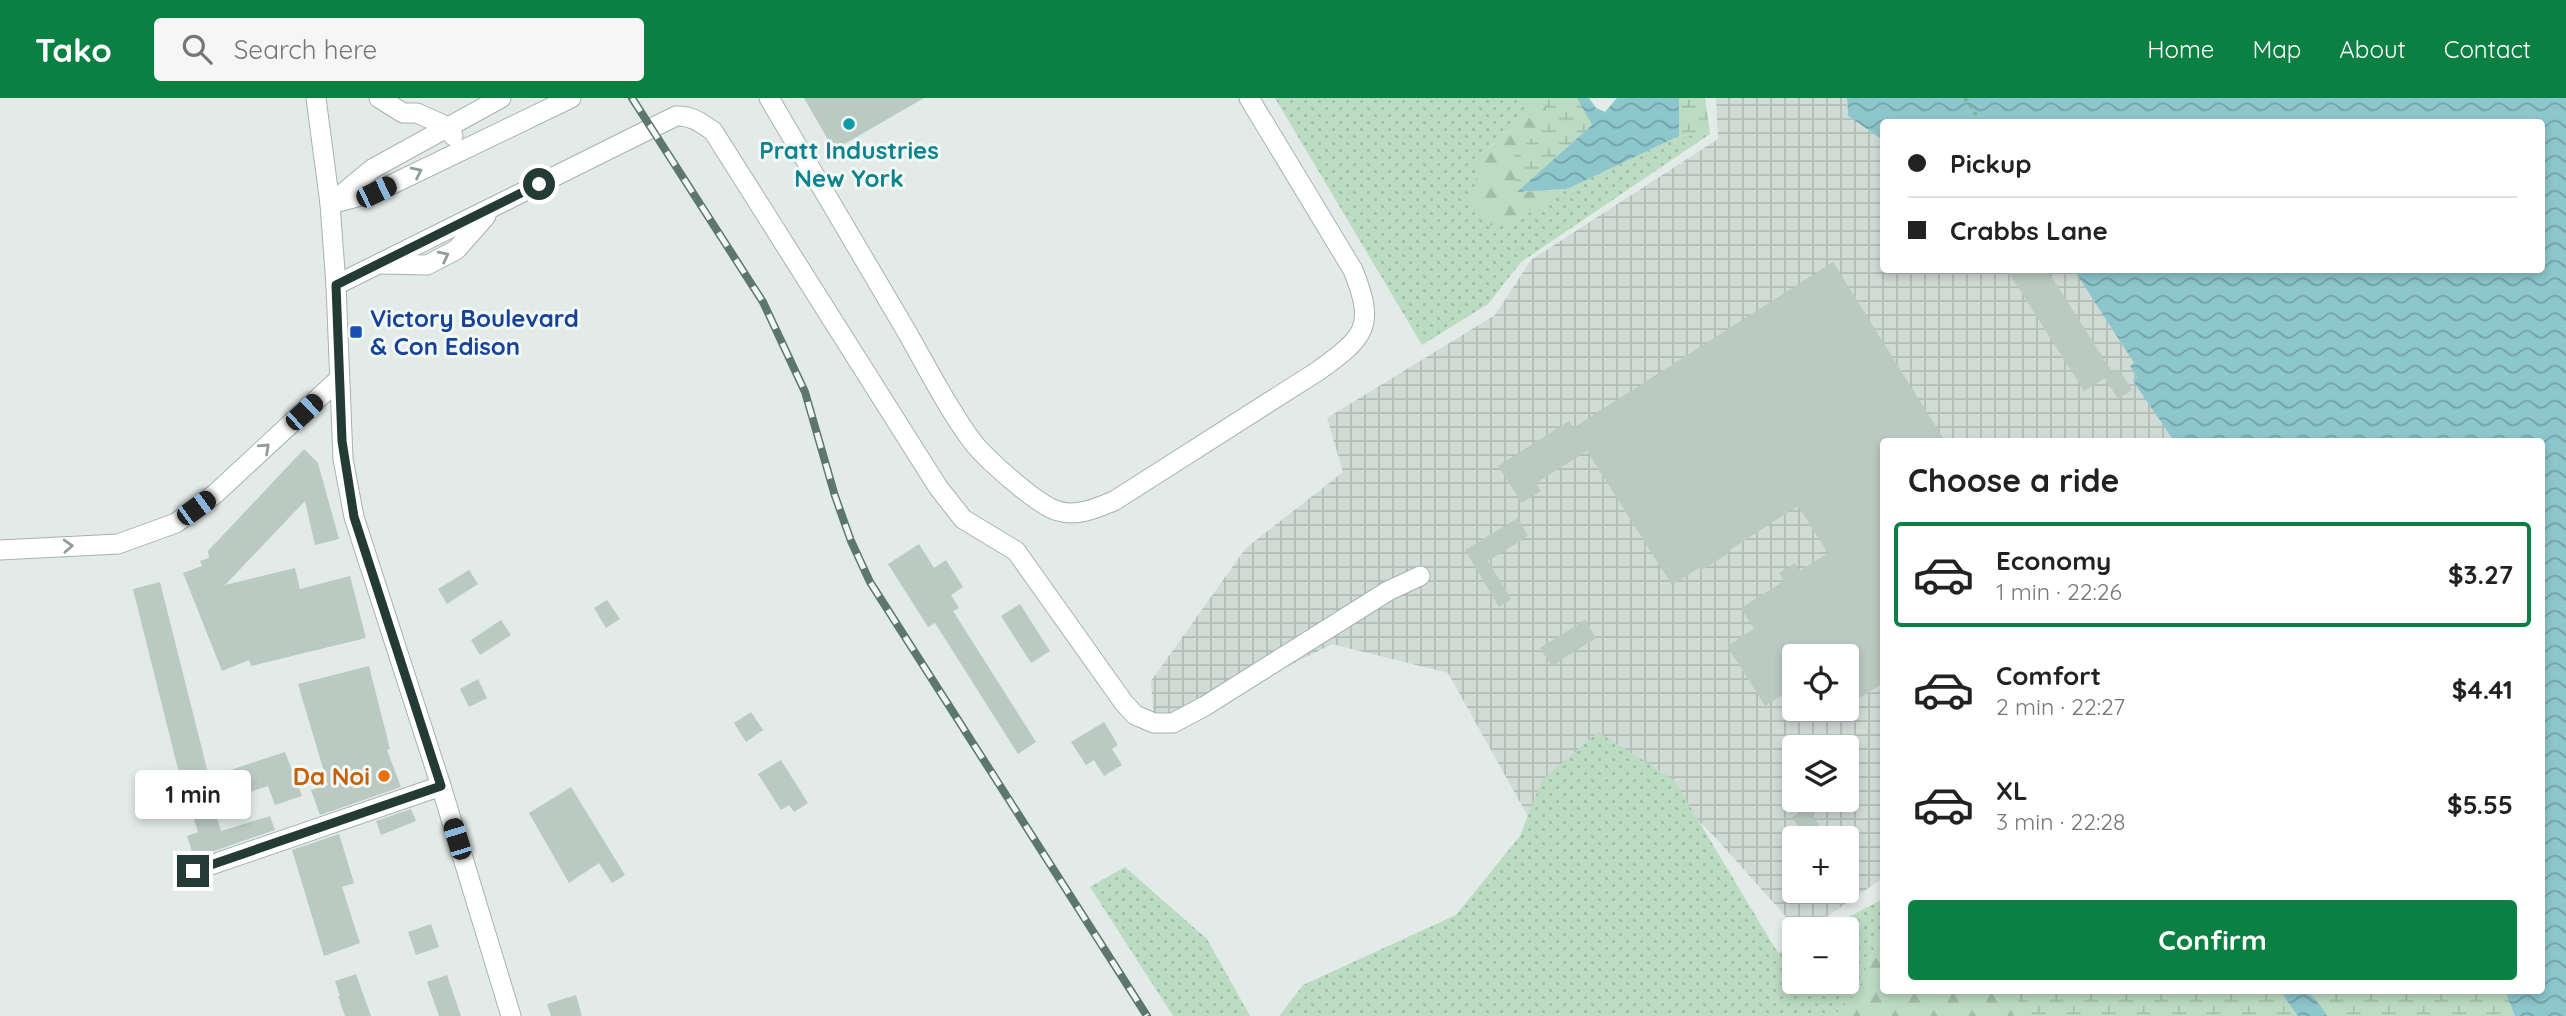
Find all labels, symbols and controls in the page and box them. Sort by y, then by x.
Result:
search box [154,18,644,81]
text: Tako [35,29,112,70]
icon: search [178,30,216,68]
text: Search here [234,33,377,66]
text: Home [2147,34,2214,64]
text: Map [2252,34,2301,64]
text: About [2339,34,2406,64]
text: Contact [2444,34,2531,64]
marker: Pratt Industries New York [841,116,857,132]
place label: Pratt Industries New York [759,135,939,193]
text: Pickup [1950,147,2032,180]
one-way arrow [410,167,422,181]
route start [523,168,555,200]
car [353,173,400,211]
text: Crabbs Lane [1950,214,2108,247]
one-way arrow [437,251,449,265]
place label: Victory Boulevard & Con Edison [370,303,579,361]
marker: Victory Boulevard & Con Edison [348,324,364,340]
car [282,390,327,434]
one-way arrow [257,444,270,457]
text: Choose a ride [1908,460,2120,500]
car [173,487,220,529]
one-way arrow [63,539,74,554]
icon: car [1912,543,1975,606]
text: Economy [1996,544,2111,577]
text: $3.27 [2448,558,2513,591]
text: 1 min · 22:26 [1996,577,2122,606]
map controls [1782,644,1859,994]
button: locate [1782,644,1859,721]
icon: car [1912,658,1975,721]
text: Comfort [1996,659,2101,692]
text: $4.41 [2452,673,2513,706]
text: 2 min · 22:27 [1996,692,2125,721]
button: layers [1782,735,1859,812]
place label: Da Noi [293,761,370,791]
marker: Da Noi [376,768,392,784]
callout: 1 min [135,770,251,818]
icon: car [1912,773,1975,836]
text: XL [1996,774,2028,807]
text: 1 min [165,780,221,809]
text: $5.55 [2447,788,2513,821]
text: 3 min · 22:28 [1996,807,2126,836]
car [441,816,474,862]
button: + [1782,826,1859,903]
route end [177,855,209,887]
button: Confirm [1908,900,2517,980]
button: − [1782,917,1859,994]

